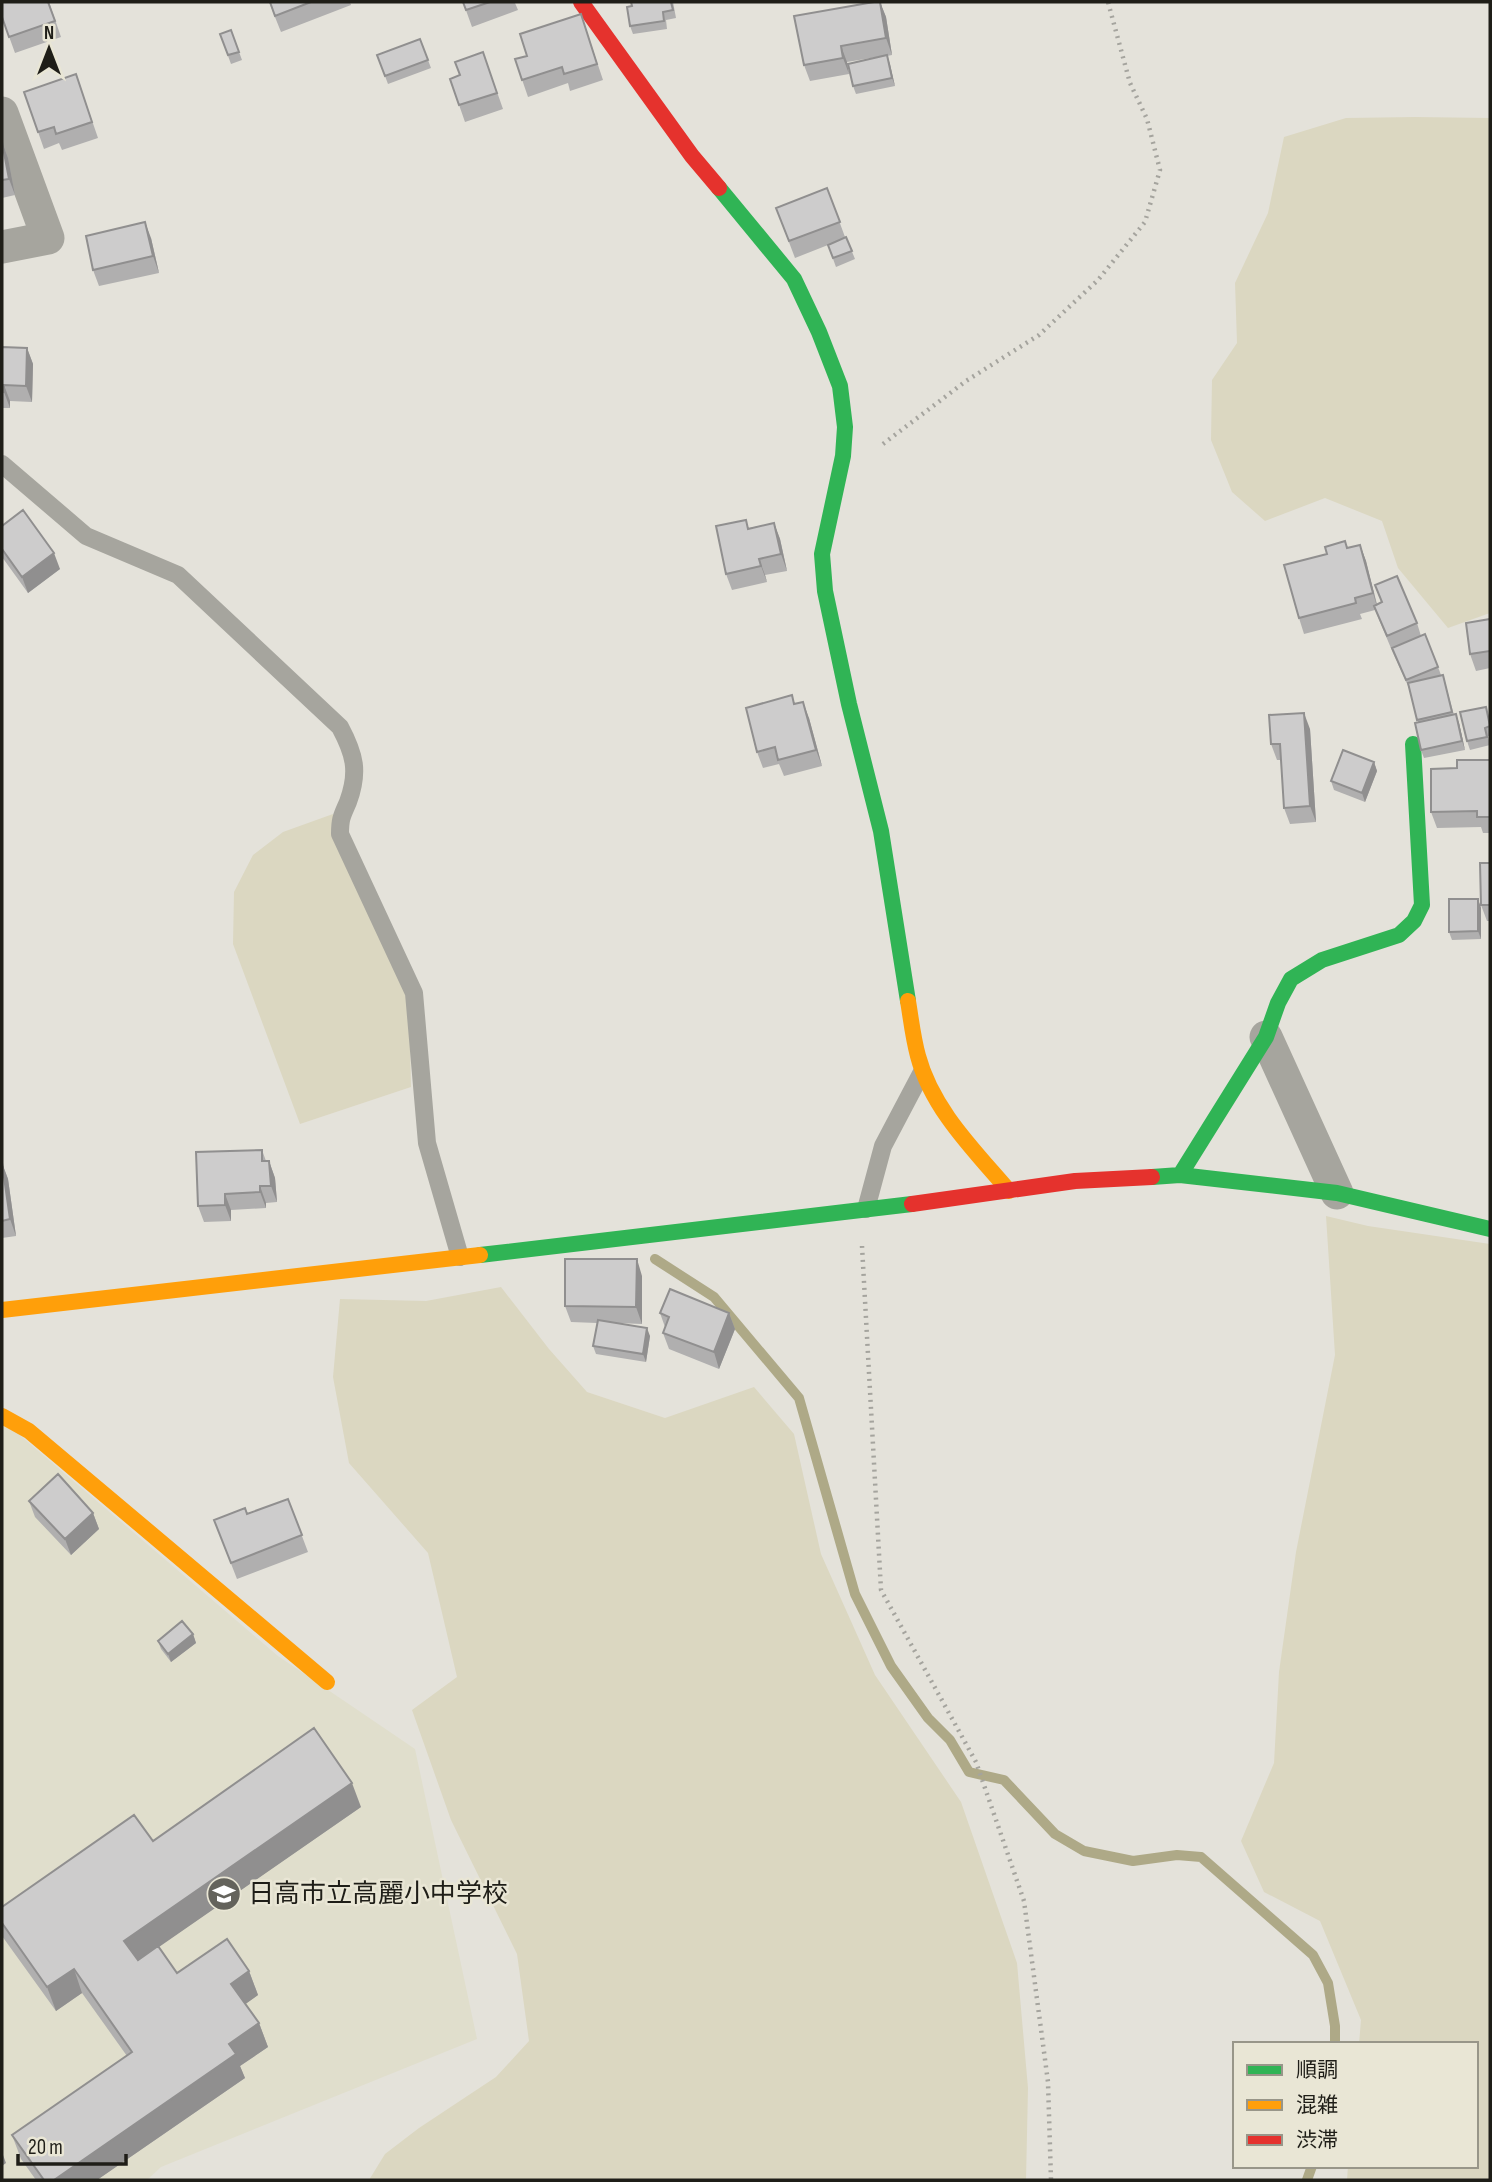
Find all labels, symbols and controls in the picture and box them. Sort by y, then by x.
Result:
north arrow [14,14,84,84]
text: N [44,22,54,45]
school or university icon: 日高市立高麗小中学校 [205,1875,243,1913]
place label: 日高市立高麗小中学校 [248,1879,508,1910]
legend [1233,2042,1478,2168]
text: 順調 [1296,2058,1338,2083]
text: 混雑 [1296,2093,1338,2118]
scale bar [18,2122,126,2166]
text: 渋滞 [1296,2128,1338,2153]
text: 20 m [28,2135,63,2160]

